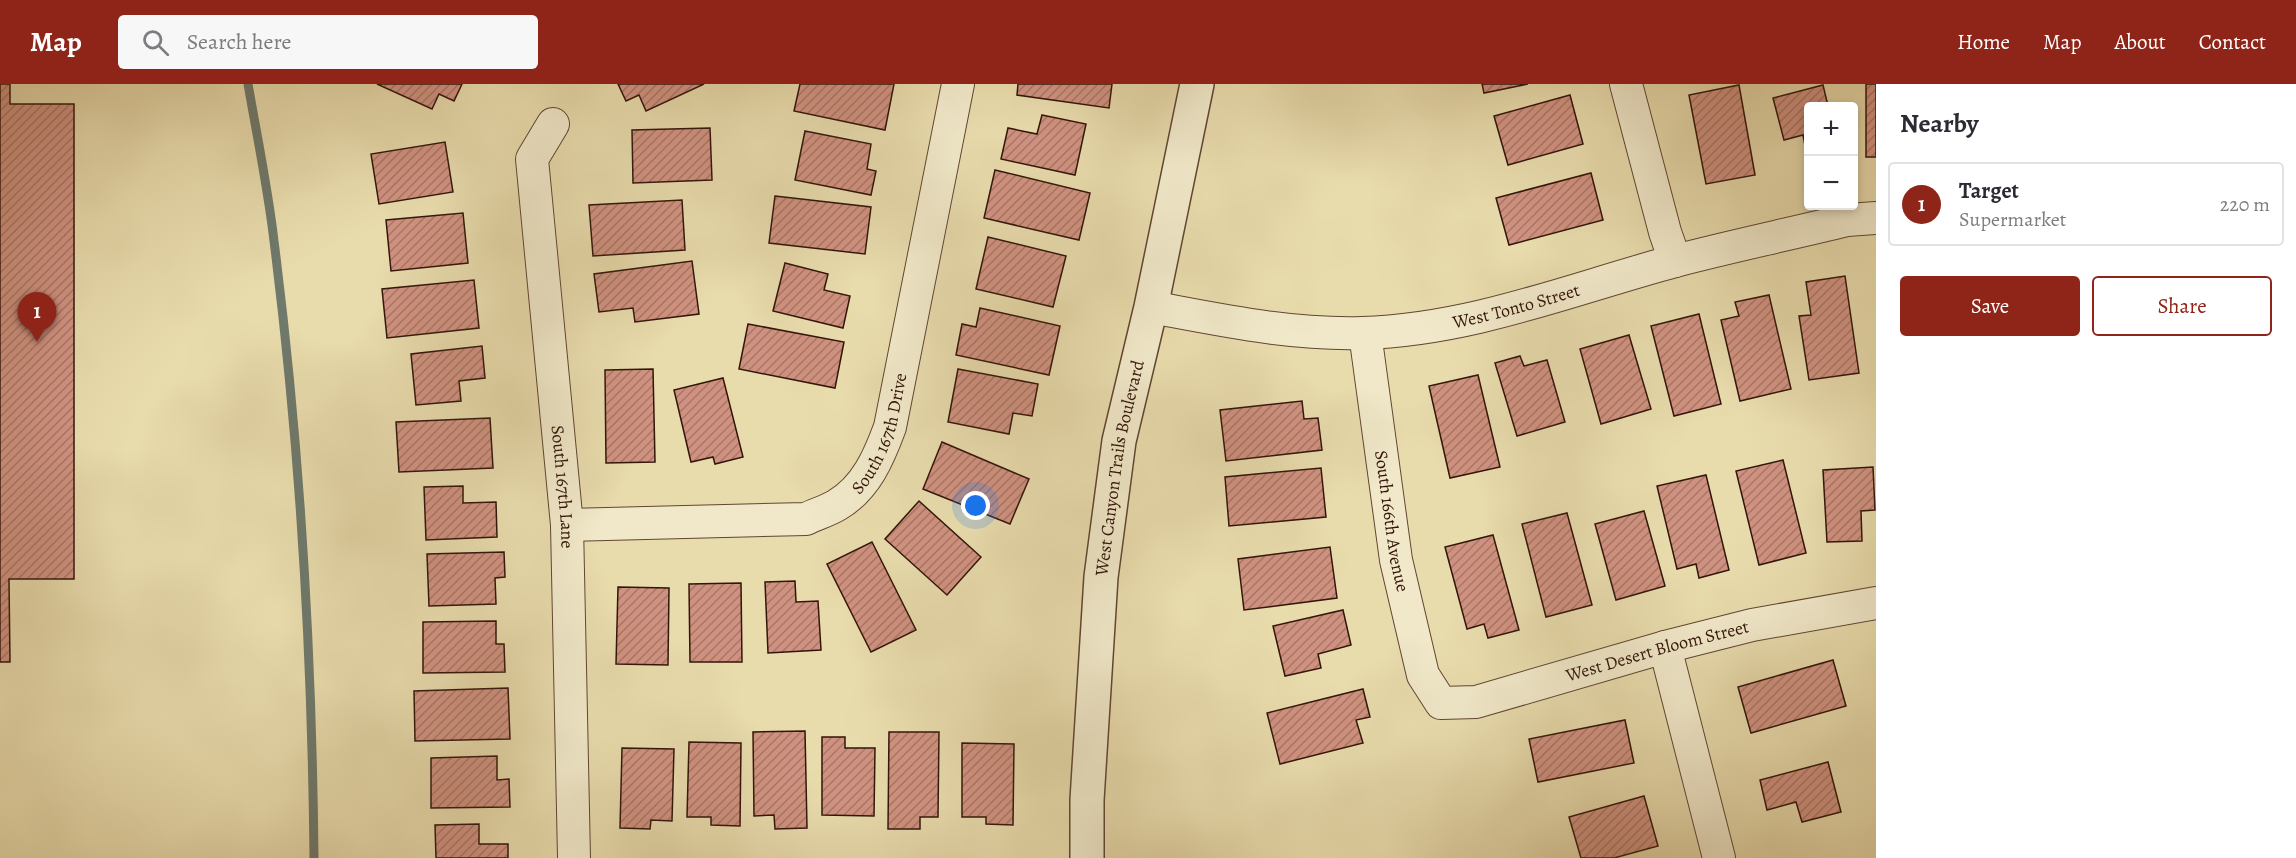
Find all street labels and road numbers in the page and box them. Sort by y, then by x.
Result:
street label: West Tonto Street [1450,278,1583,334]
street label: West Canyon Trails Boulevard [1089,357,1150,578]
street label: South 167th Drive [846,371,912,499]
street label: South 167th Lane [546,424,579,549]
street label: South 166th Avenue [1369,449,1415,594]
street label: West Desert Bloom Street [1562,614,1751,688]

